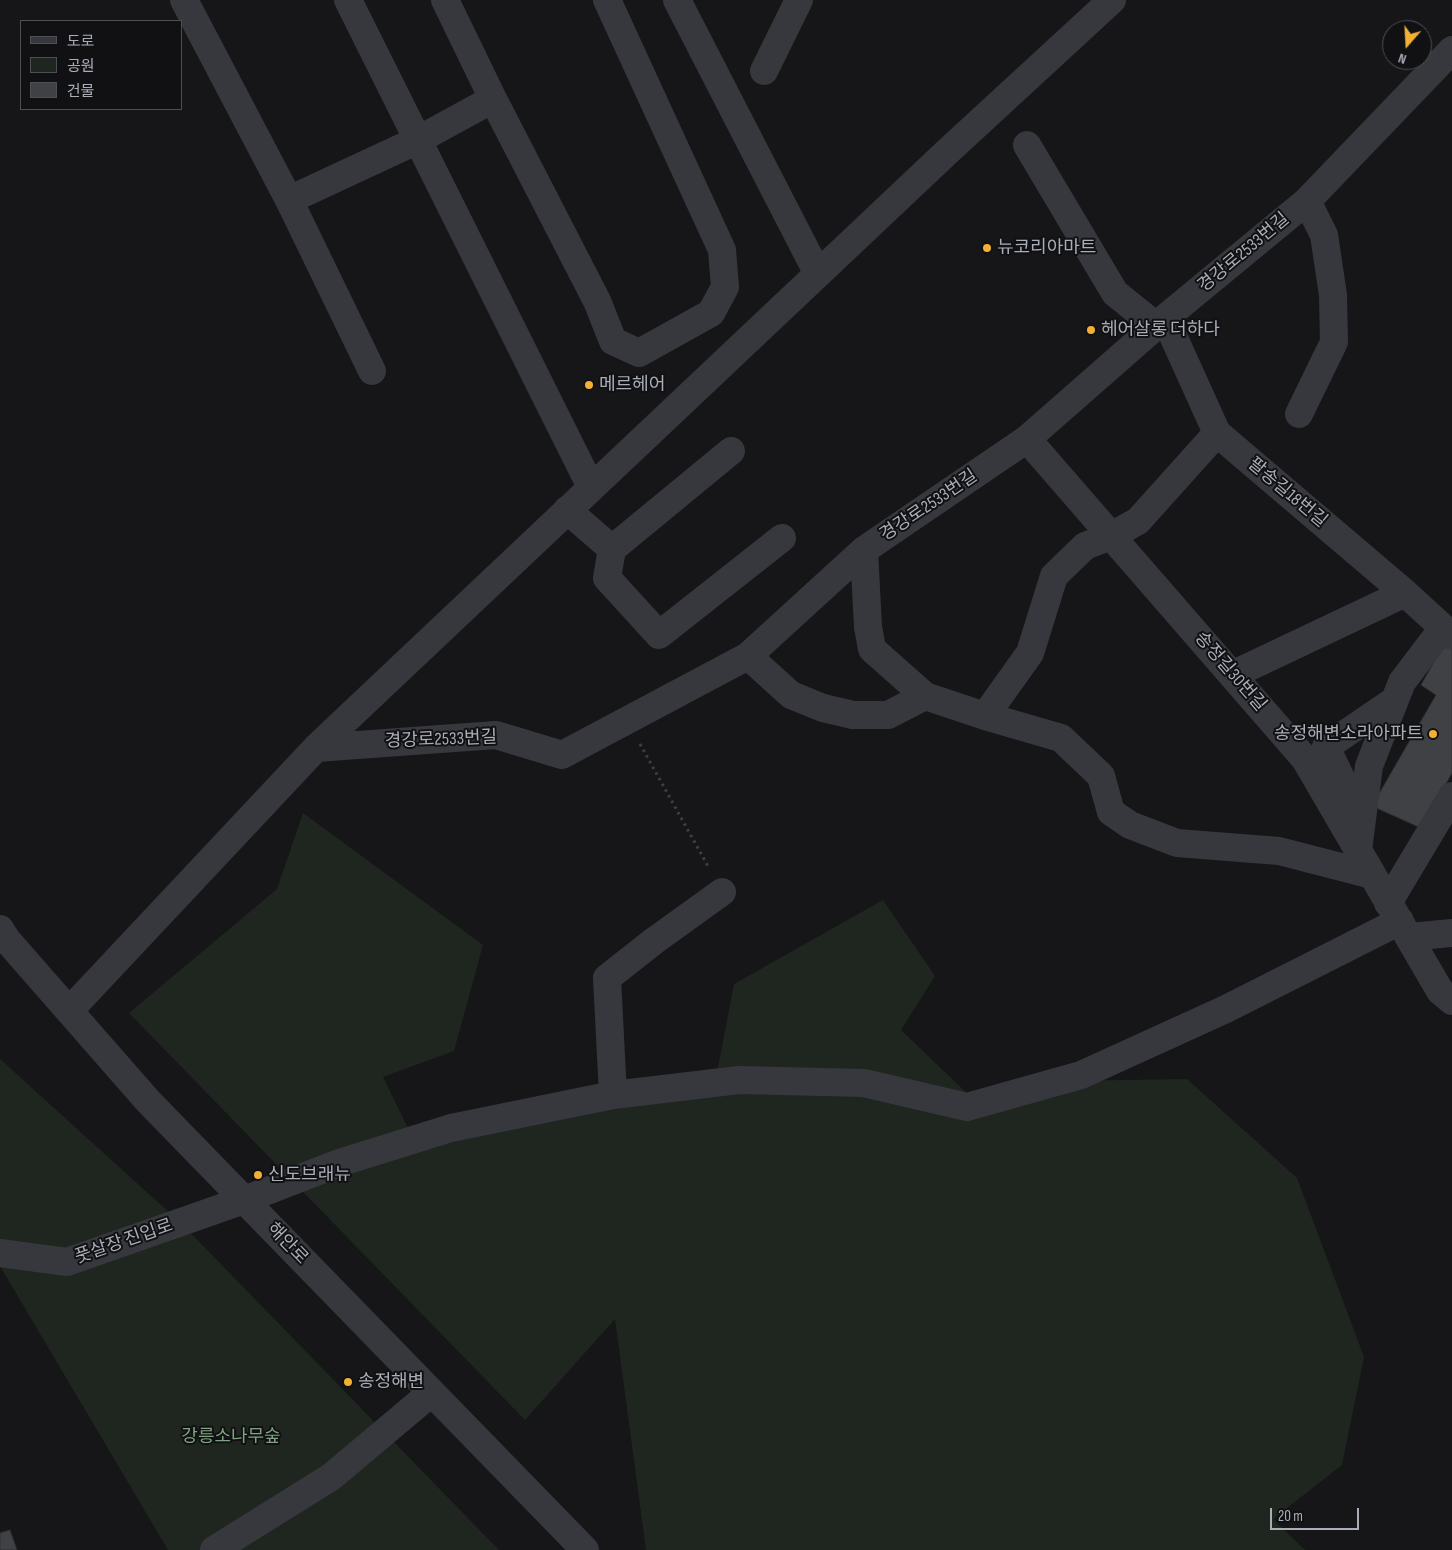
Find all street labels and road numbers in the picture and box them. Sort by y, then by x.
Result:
street label: 경강로2533번길 [1194,209,1294,297]
street label: 팔송길18번길 [1243,454,1331,532]
street label: 경강로2533번길 [876,466,982,546]
street label: 송정길30번길 [1190,628,1270,716]
street label: 경강로2533번길 [384,727,498,753]
street label: 풋살장 진입로 [72,1215,176,1269]
street label: 해안로 [262,1219,312,1269]

